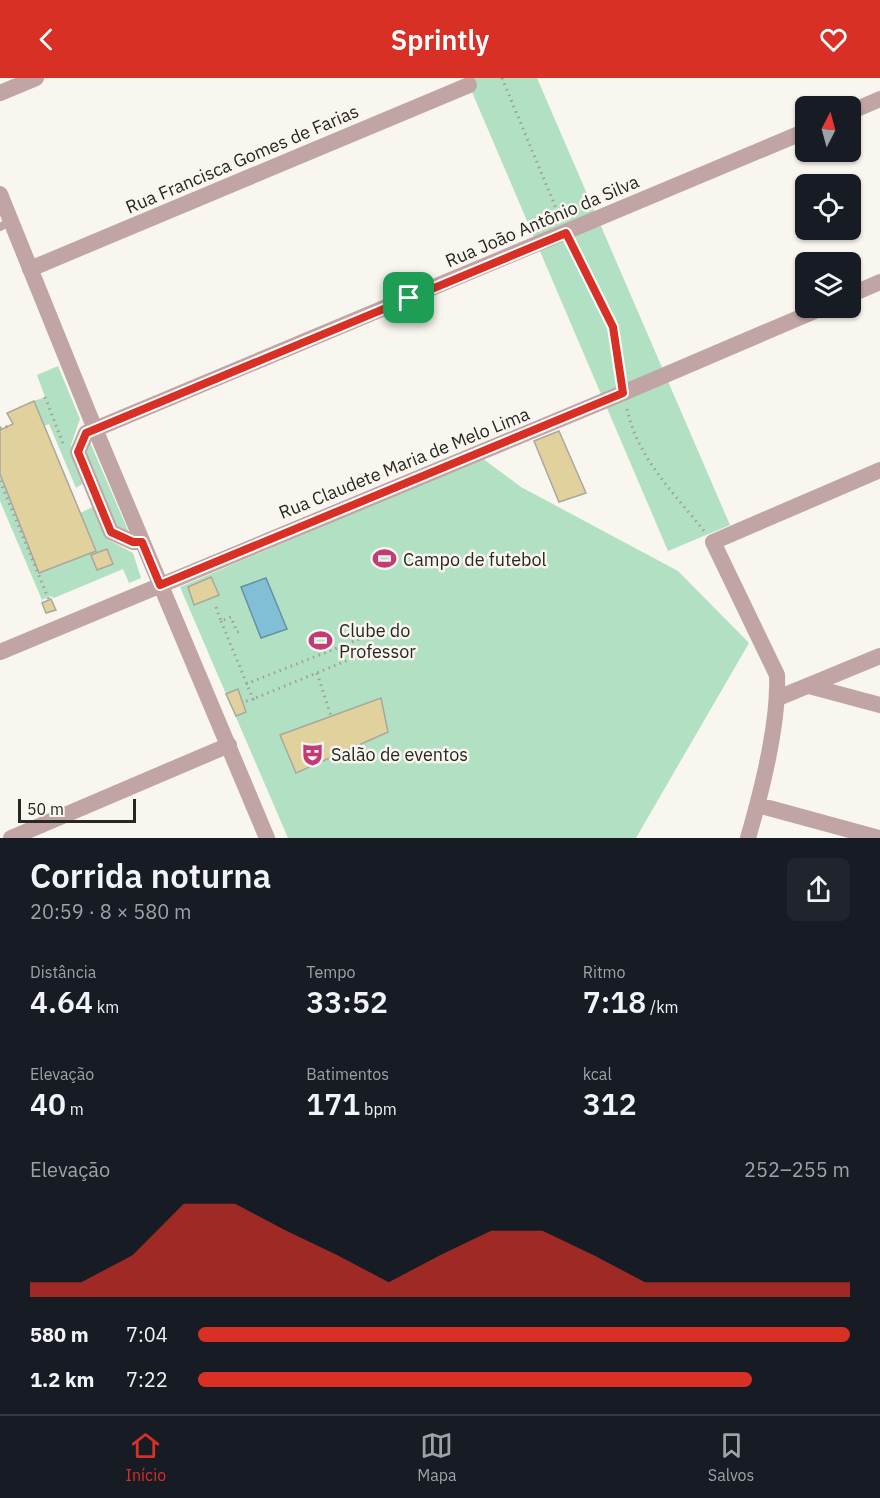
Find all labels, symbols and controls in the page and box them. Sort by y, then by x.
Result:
text: Sprintly [391,22,489,57]
icon: back [30,23,63,56]
icon: heart [817,23,850,56]
north arrow [795,96,861,162]
map controls [795,96,861,318]
street label: Rua Francisca Gomes de Farias [122,99,362,219]
street label: Rua João Antônio da Silva [442,170,643,272]
button: locate [795,174,861,240]
button: layers [795,252,861,318]
pin [383,272,434,323]
icon: arrive [392,281,425,314]
street label: Rua Claudete Maria de Melo Lima [275,402,533,524]
sports icon: Campo de futebol [372,546,398,572]
place label: Campo de futebol [403,548,547,571]
place label: Clube do Professor [339,619,416,663]
sports icon: Clube do Professor [308,627,334,653]
theatre icon: Salão de eventos [300,741,326,767]
place label: Salão de eventos [331,743,468,766]
scale bar [18,796,136,824]
text: 50 m [27,799,64,819]
text: Corrida noturna [30,854,271,897]
button: share [787,858,850,921]
text: 20:59 · 8 × 580 m [30,898,191,925]
text: Distância [30,962,96,982]
text: Tempo [306,962,355,982]
text: Ritmo [583,962,625,982]
text: 4.64 [30,982,93,1021]
text: 33:52 [306,982,388,1021]
text: 7:18 [583,982,646,1021]
text: km [93,997,119,1017]
text: /km [646,997,679,1017]
text: Elevação [30,1064,94,1084]
text: Batimentos [306,1064,389,1084]
text: kcal [583,1064,612,1084]
text: 40 [30,1084,66,1123]
text: 171 [306,1084,360,1123]
text: 312 [583,1084,637,1123]
text: m [66,1099,84,1119]
text: bpm [360,1099,397,1119]
text: Elevação [30,1156,110,1183]
text: 252–255 m [744,1156,850,1183]
text: 580 m [30,1321,89,1348]
text: 7:04 [126,1321,168,1348]
text: 1.2 km [30,1366,94,1393]
text: 7:22 [126,1366,168,1393]
tab: Início [126,1429,166,1485]
tab: Mapa [417,1429,457,1485]
tab: Salvos [708,1429,754,1485]

